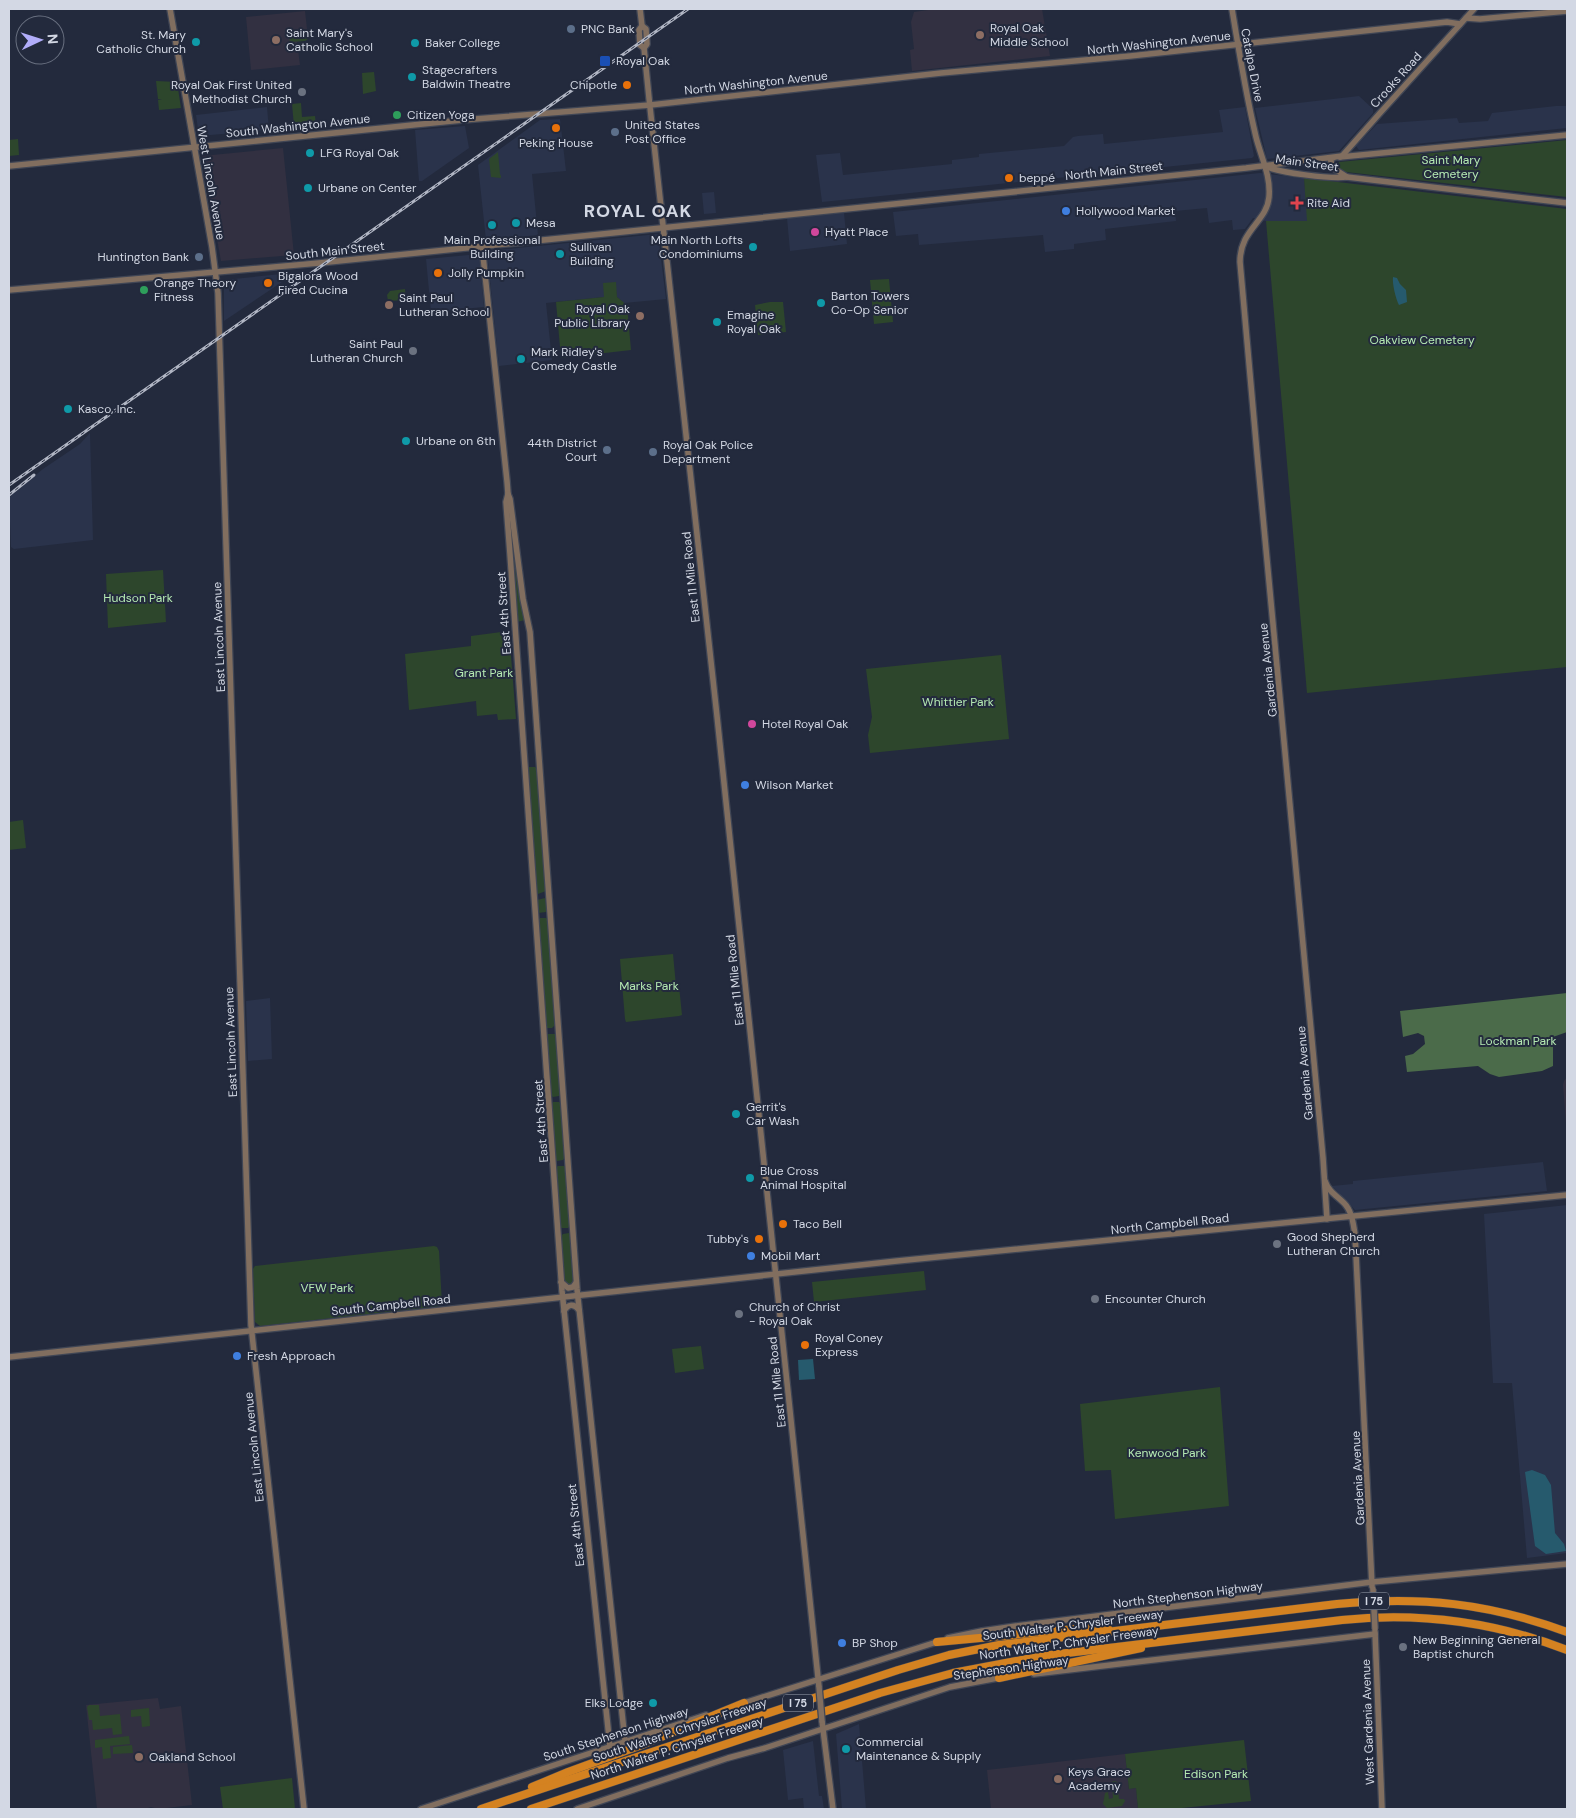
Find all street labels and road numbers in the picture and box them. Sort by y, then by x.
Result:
street label: North Washington Avenue [1087,27,1232,58]
street label: Catalpa Drive [1237,27,1267,103]
street label: Crooks Road [1367,49,1425,111]
street label: North Washington Avenue [684,67,829,98]
street label: South Washington Avenue [225,110,371,142]
street label: West Lincoln Avenue [193,125,229,241]
street label: Main Street [1274,151,1340,175]
street label: North Main Street [1064,158,1164,184]
street label: South Main Street [285,238,386,264]
street label: East 11 Mile Road [678,531,704,623]
street label: East 4th Street [493,571,515,655]
street label: East Lincoln Avenue [209,581,229,693]
street label: Gardenia Avenue [1255,622,1281,718]
street label: East 11 Mile Road [722,934,748,1026]
street label: East Lincoln Avenue [221,986,241,1098]
street label: Gardenia Avenue [1293,1025,1317,1121]
street label: East 4th Street [530,1079,552,1163]
street label: North Campbell Road [1110,1210,1230,1238]
street label: South Campbell Road [331,1291,451,1319]
street label: East 11 Mile Road [764,1336,790,1428]
street label: East Lincoln Avenue [240,1391,268,1503]
street label: Gardenia Avenue [1348,1430,1368,1526]
street label: East 4th Street [564,1483,588,1567]
street label: North Stephenson Highway [1112,1578,1264,1612]
road number: I 75 [1359,1592,1389,1610]
street label: South Walter P. Chrysler Freeway [982,1606,1165,1644]
street label: North Walter P. Chrysler Freeway [978,1622,1160,1664]
street label: Stephenson Highway [952,1652,1070,1684]
street label: West Gardenia Avenue [1358,1659,1378,1785]
street label: South Walter P. Chrysler Freeway [591,1694,769,1766]
road number: I 75 [783,1695,813,1712]
street label: South Stephenson Highway [541,1703,691,1765]
street label: North Walter P. Chrysler Freeway [588,1712,766,1784]

